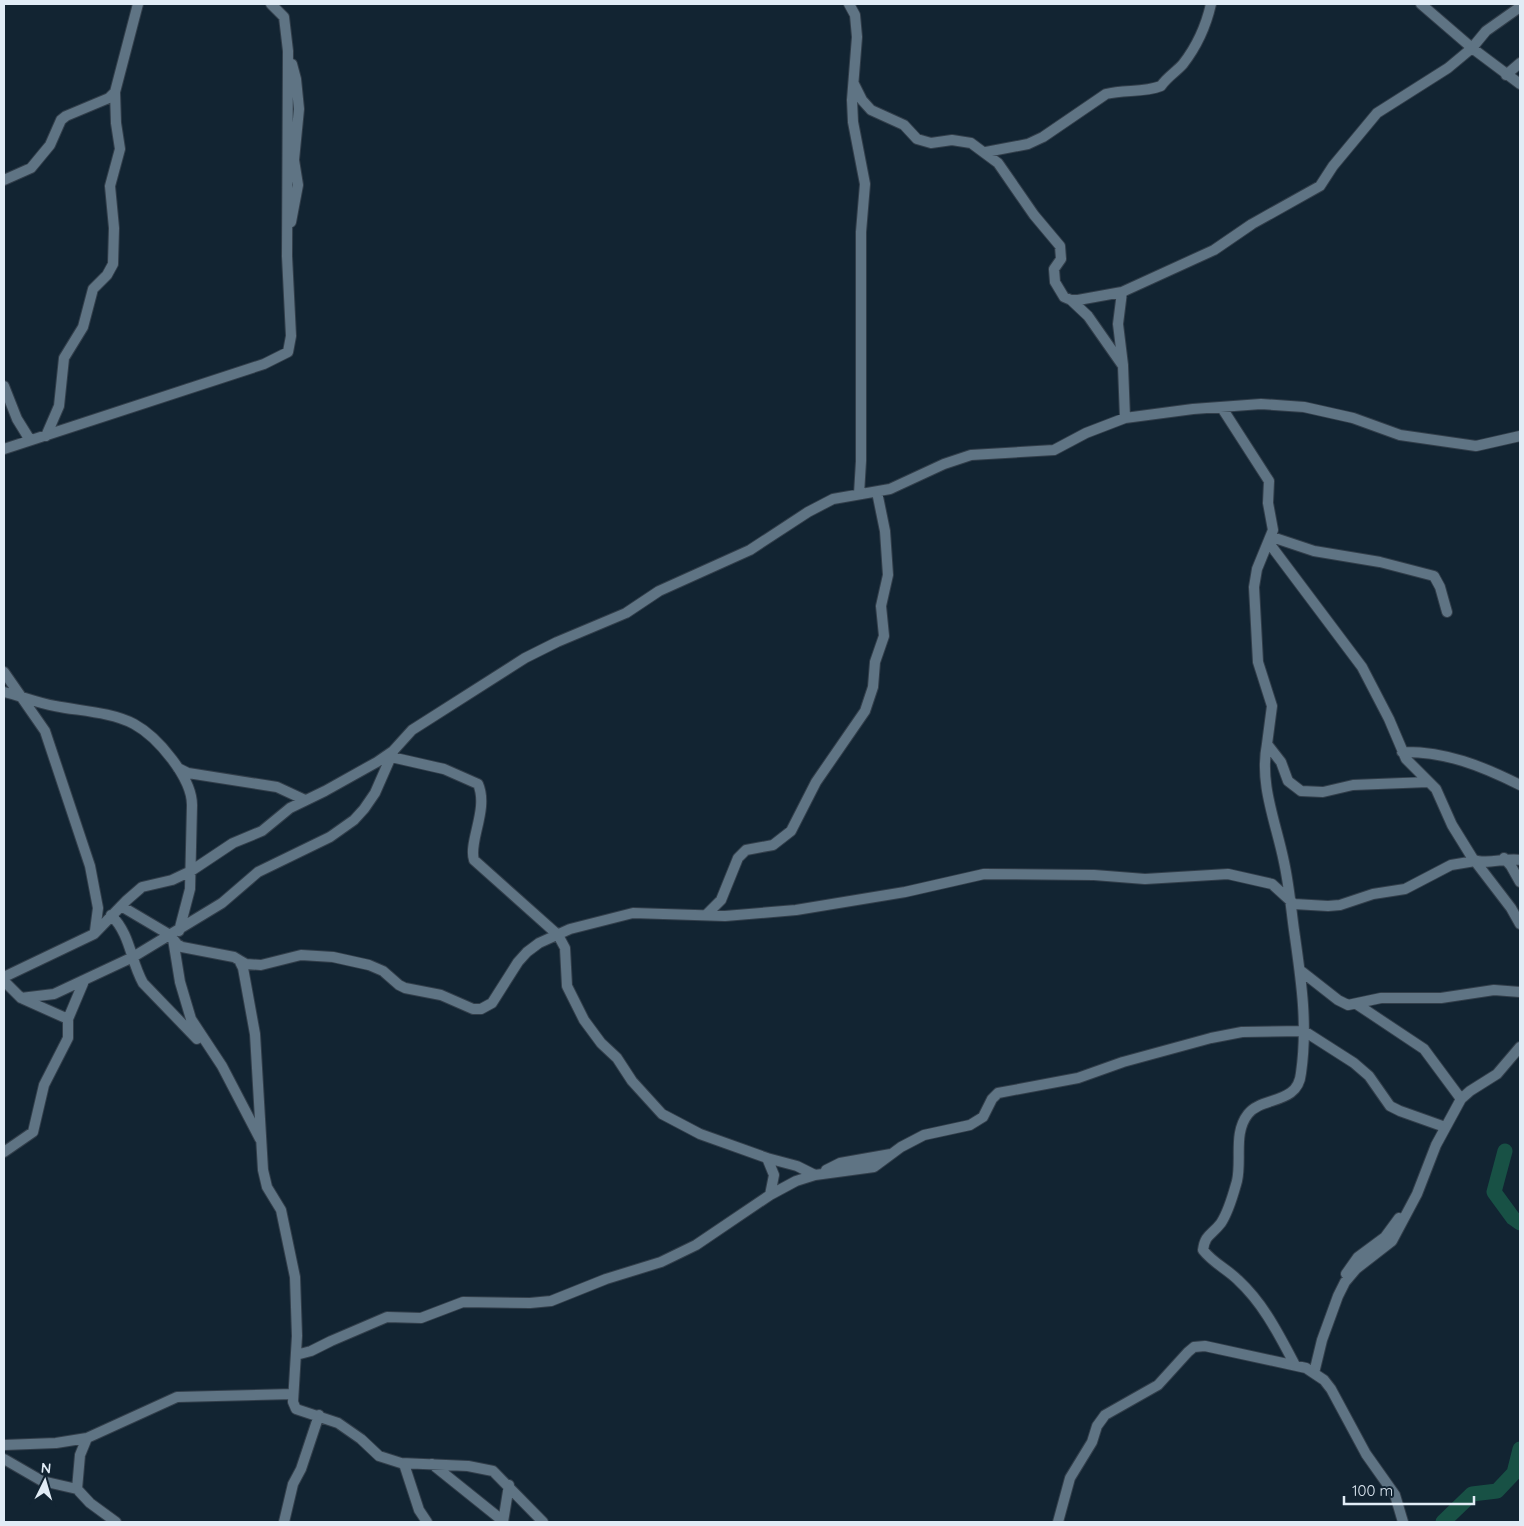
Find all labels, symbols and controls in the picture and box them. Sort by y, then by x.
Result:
north arrow [20,1456,70,1506]
text: N [40,1459,52,1477]
scale bar [1344,1474,1474,1506]
text: 100 m [1352,1481,1393,1500]

